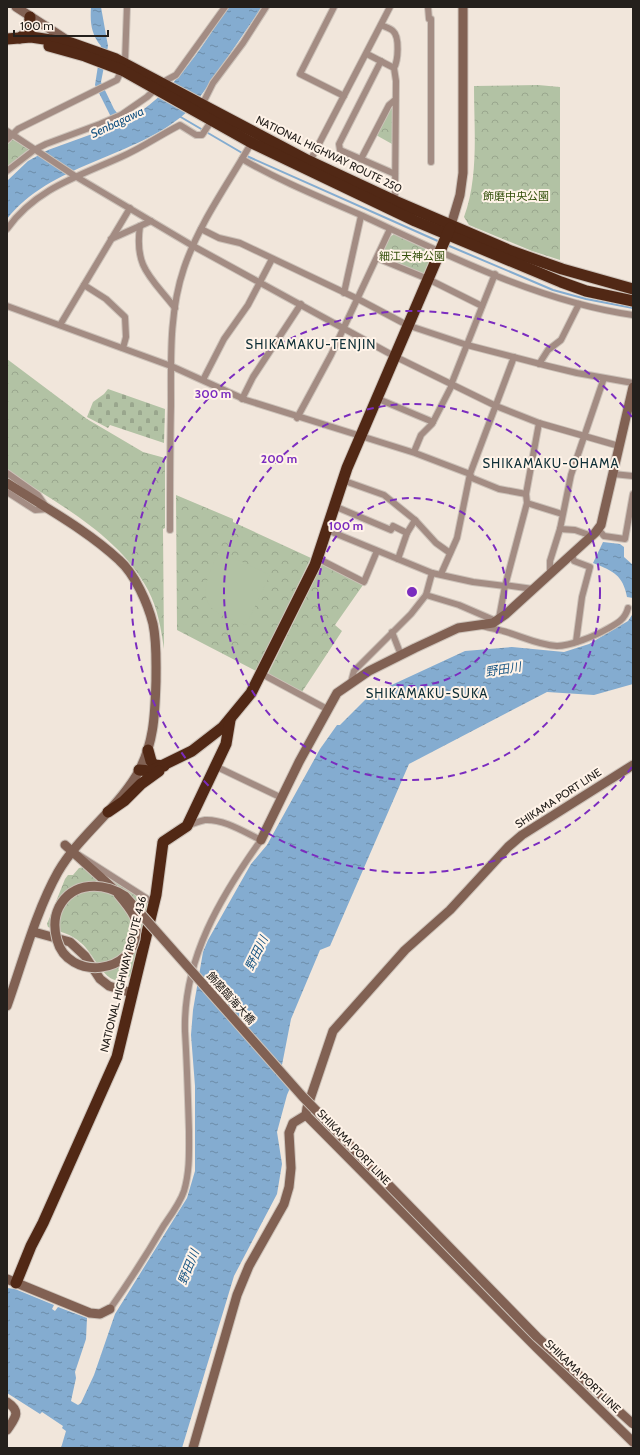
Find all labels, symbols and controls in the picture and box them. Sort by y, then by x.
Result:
scale bar [14,12,108,38]
text: 100 m [20,18,54,33]
water label: Senbagawa [88,103,146,141]
street label: NATIONAL HIGHWAY ROUTE 250 [254,112,405,196]
park label: 飾磨中央公園 [483,189,549,203]
park label: 細江天神公園 [379,249,445,263]
district label: SHIKAMAKU-TENJIN [246,336,376,352]
text: 300 m [195,386,231,401]
text: 200 m [261,451,297,466]
district label: SHIKAMAKU-OHAMA [482,455,620,471]
text: 100 m [329,518,363,533]
centre of rings [405,585,419,599]
water label: 野田川 [484,658,524,679]
district label: SHIKAMAKU-SUKA [366,685,488,701]
street label: SHIKAMA PORT LINE [512,765,604,831]
street label: NATIONAL HIGHWAY ROUTE 436 [97,895,149,1053]
water label: 野田川 [241,932,272,972]
street label: 飾磨臨海大橋 [204,969,258,1027]
street label: SHIKAMA PORT LINE [314,1106,394,1188]
water label: 野田川 [174,1246,202,1287]
street label: SHIKAMA PORT LINE [542,1336,624,1416]

